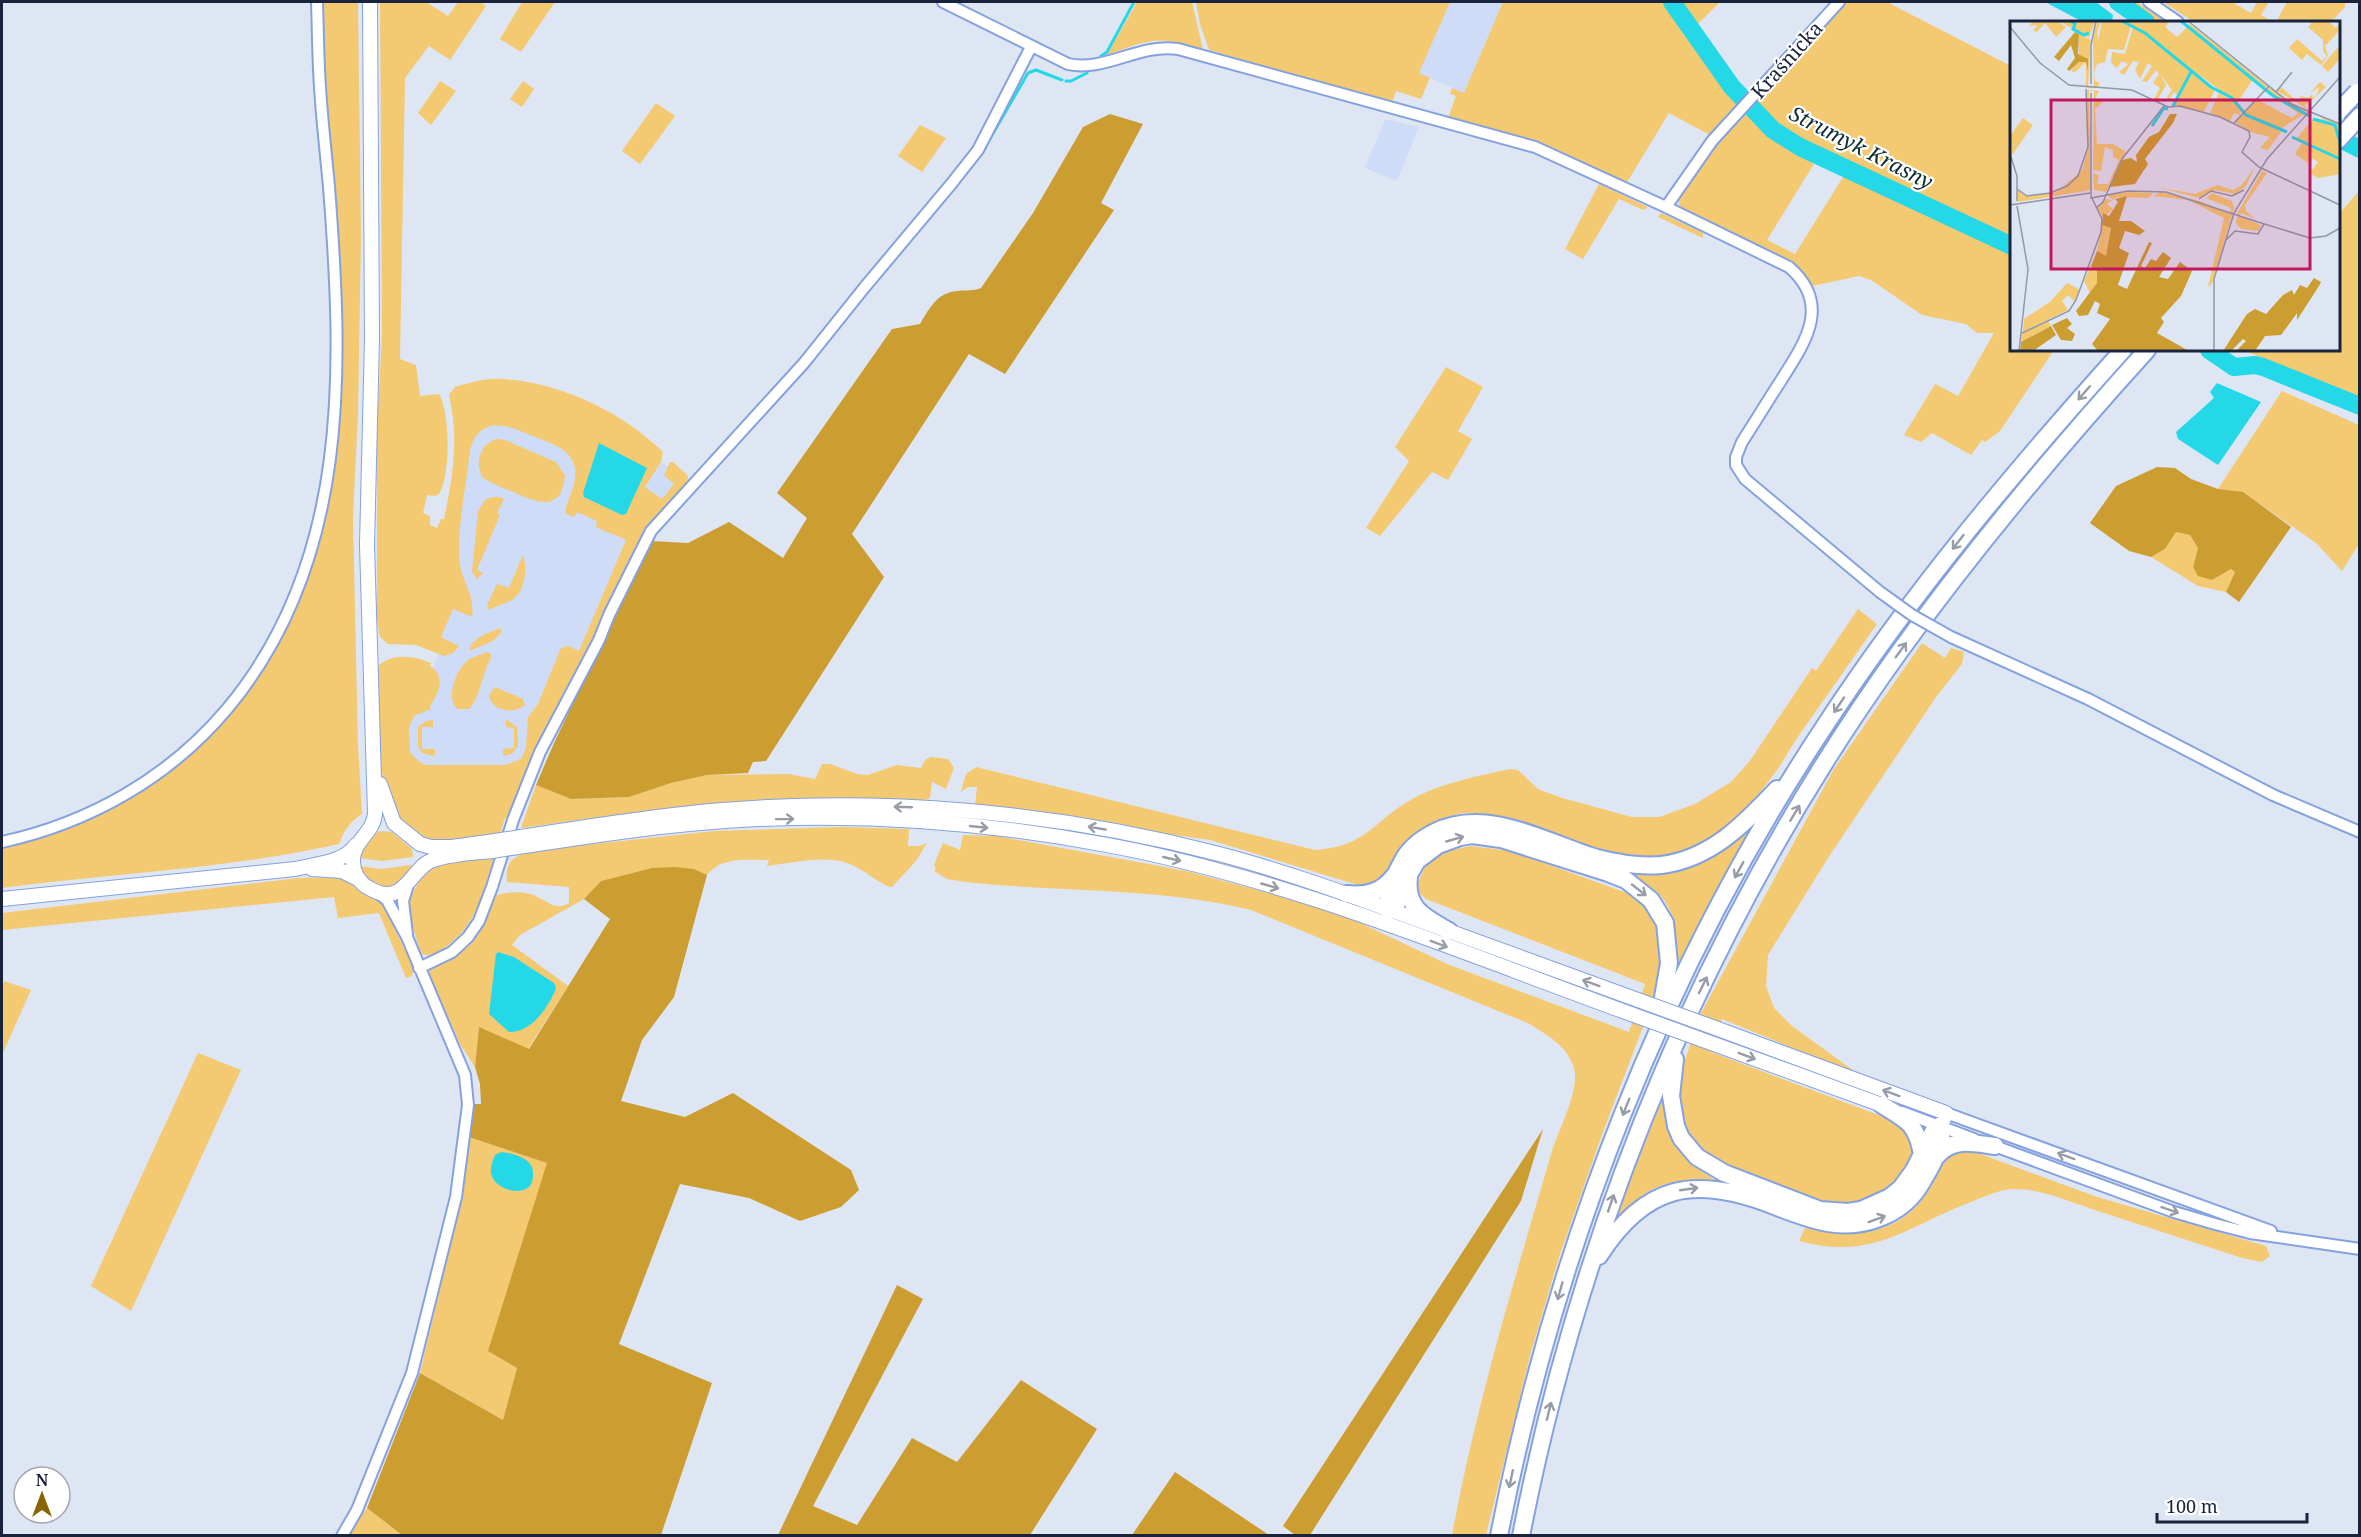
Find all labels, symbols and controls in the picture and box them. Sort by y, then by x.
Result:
street label: Kraśnicka [1745,15,1829,104]
inset map [2010,21,2340,351]
water label: Strumyk Krasny [1785,99,1938,195]
one-way arrow [2077,385,2091,400]
one-way arrow [1951,534,1964,550]
one-way arrow [1895,642,1907,658]
one-way arrow [1833,696,1845,713]
one-way arrow [893,802,913,813]
one-way arrow [1789,805,1801,822]
one-way arrow [774,813,794,824]
one-way arrow [969,822,989,833]
one-way arrow [1087,822,1107,833]
one-way arrow [1445,833,1464,844]
one-way arrow [1162,854,1181,866]
one-way arrow [1732,861,1744,878]
one-way arrow [1260,881,1279,892]
one-way arrow [1631,884,1647,897]
one-way arrow [1429,940,1448,951]
one-way arrow [1582,976,1600,987]
one-way arrow [1697,976,1709,994]
one-way arrow [1738,1051,1756,1062]
one-way arrow [1882,1086,1901,1097]
one-way arrow [1620,1098,1631,1116]
one-way arrow [2057,1150,2075,1161]
one-way arrow [1678,1184,1698,1195]
one-way arrow [1607,1194,1618,1213]
one-way arrow [2161,1206,2179,1217]
one-way arrow [1867,1212,1885,1223]
one-way arrow [1554,1281,1565,1300]
one-way arrow [1543,1401,1555,1420]
north arrow [12,1465,72,1525]
text: N [36,1469,49,1491]
one-way arrow [1505,1469,1516,1489]
scale bar [2157,1486,2307,1524]
text: 100 m [2166,1494,2218,1518]

